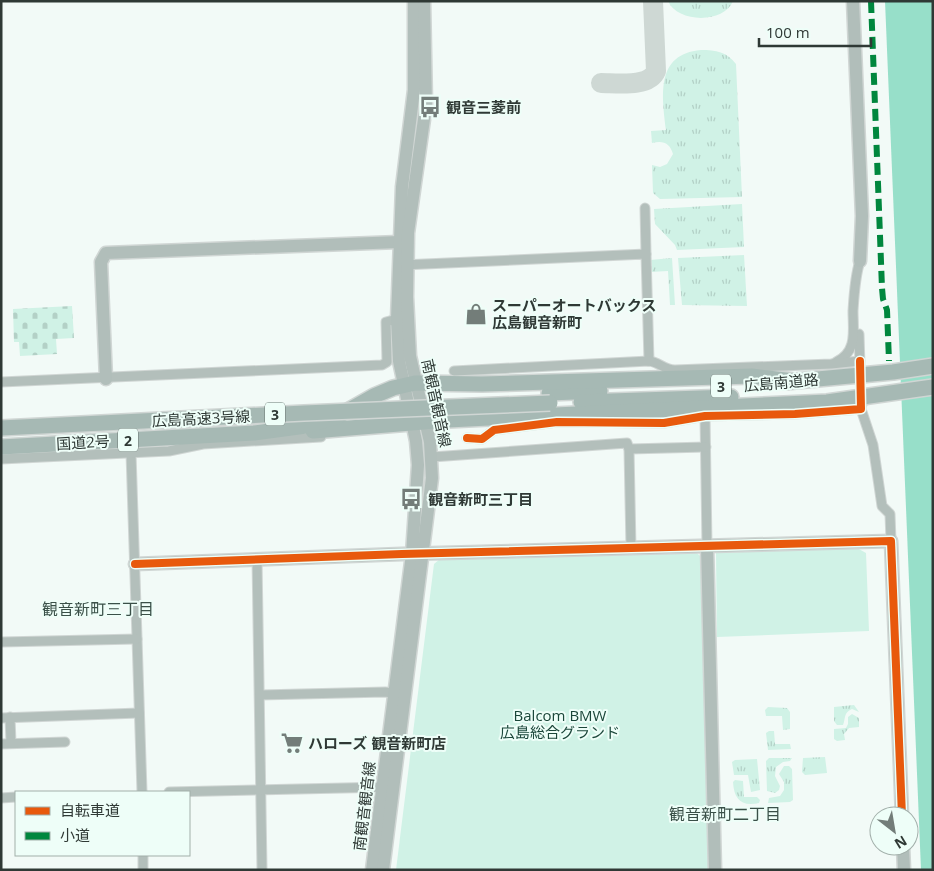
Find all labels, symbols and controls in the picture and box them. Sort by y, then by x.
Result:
scale bar [759,15,872,47]
text: 100 m [766,22,810,42]
bus stop icon: 観音三菱前 [417,94,443,120]
place label: 観音三菱前 [446,97,521,117]
place label: スーパーオートバックス 広島観音新町 [492,295,656,332]
shop icon: スーパーオートバックス 広島観音新町 [463,301,489,327]
street label: 南観音観音線 [418,357,456,449]
street label: 広島南道路 [743,369,819,395]
road number: 3 [711,374,731,398]
road number: 3 [265,402,285,426]
street label: 広島高速3号線 [151,405,251,431]
road number: 2 [118,428,138,452]
street label: 国道2号 [56,431,110,453]
bus stop icon: 観音新町三丁目 [398,486,424,512]
place label: 観音新町三丁目 [428,489,533,509]
district label: 観音新町三丁目 [42,598,154,620]
park label: Balcom BMW 広島総合グランド [500,705,620,742]
supermarket icon: ハローズ 観音新町店 [279,730,305,756]
place label: ハローズ 観音新町店 [308,733,446,753]
street label: 南観音観音線 [349,760,379,852]
legend [15,791,190,856]
text: 自転車道 [60,800,120,820]
district label: 観音新町二丁目 [669,803,781,825]
north arrow [869,806,919,856]
text: 小道 [60,825,90,845]
text: N [891,831,911,854]

